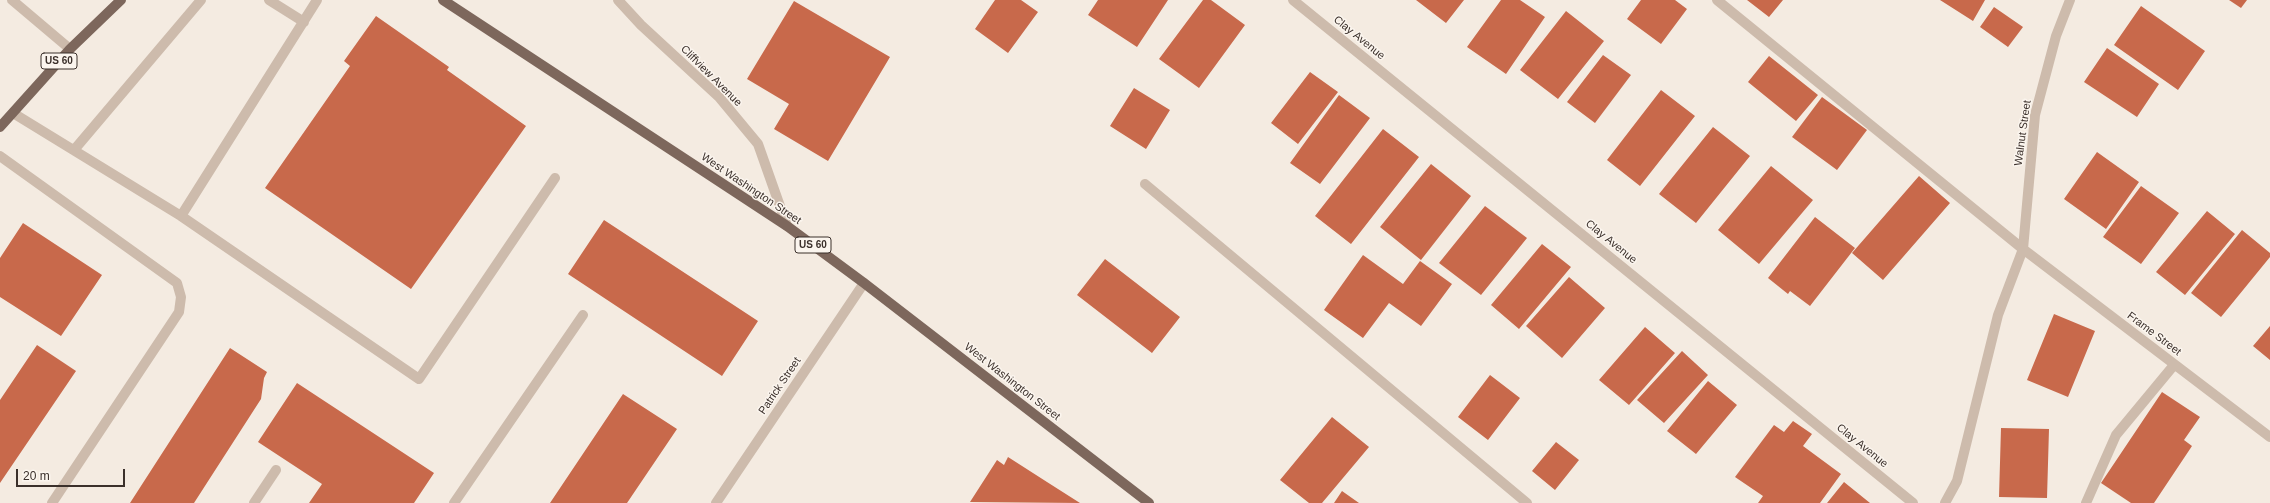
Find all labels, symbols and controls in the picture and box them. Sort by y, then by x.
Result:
street label: Clay Avenue [1331,13,1387,63]
street label: Cliffview Avenue [678,43,744,109]
road number: US 60 [41,53,77,69]
street label: Walnut Street [2012,99,2034,167]
street label: West Washington Street [698,151,804,227]
street label: Clay Avenue [1583,217,1639,267]
road number: US 60 [795,237,831,253]
street label: Frame Street [2124,309,2184,359]
street label: West Washington Street [961,340,1063,424]
street label: Patrick Street [756,355,804,417]
street label: Clay Avenue [1834,421,1890,471]
scale bar [18,461,127,487]
text: 20 m [23,469,50,483]

